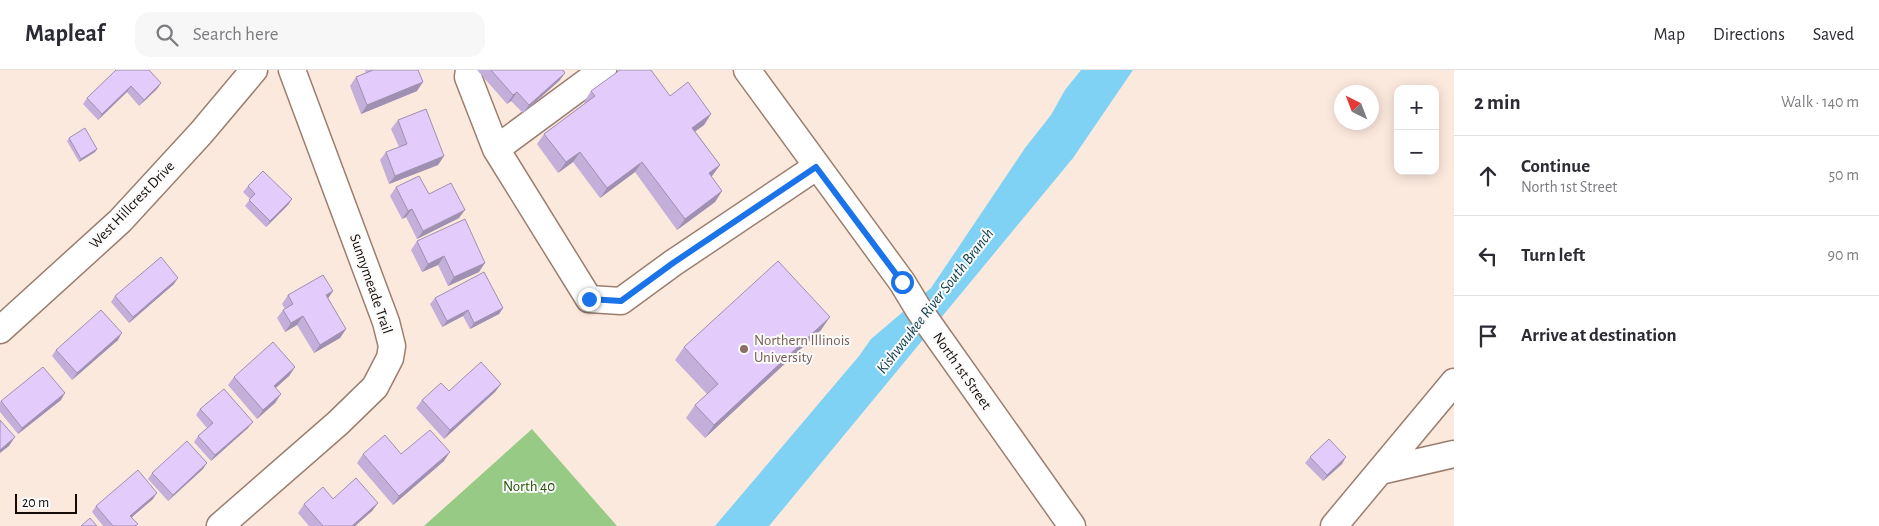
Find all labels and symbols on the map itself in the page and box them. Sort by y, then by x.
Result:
north arrow [1334,85,1379,130]
street label: West Hillcrest Drive [87,158,177,252]
water label: Kishwaukee River South Branch [873,225,997,377]
street label: Sunnymeade Trail [347,232,395,336]
route start [891,271,914,294]
route end [578,288,601,311]
street label: North 1st Street [930,330,994,412]
place label: Northern Illinois University [754,333,850,365]
marker: Northern Illinois University [738,343,750,355]
park label: North 40 [503,479,555,494]
scale bar [15,491,78,514]

